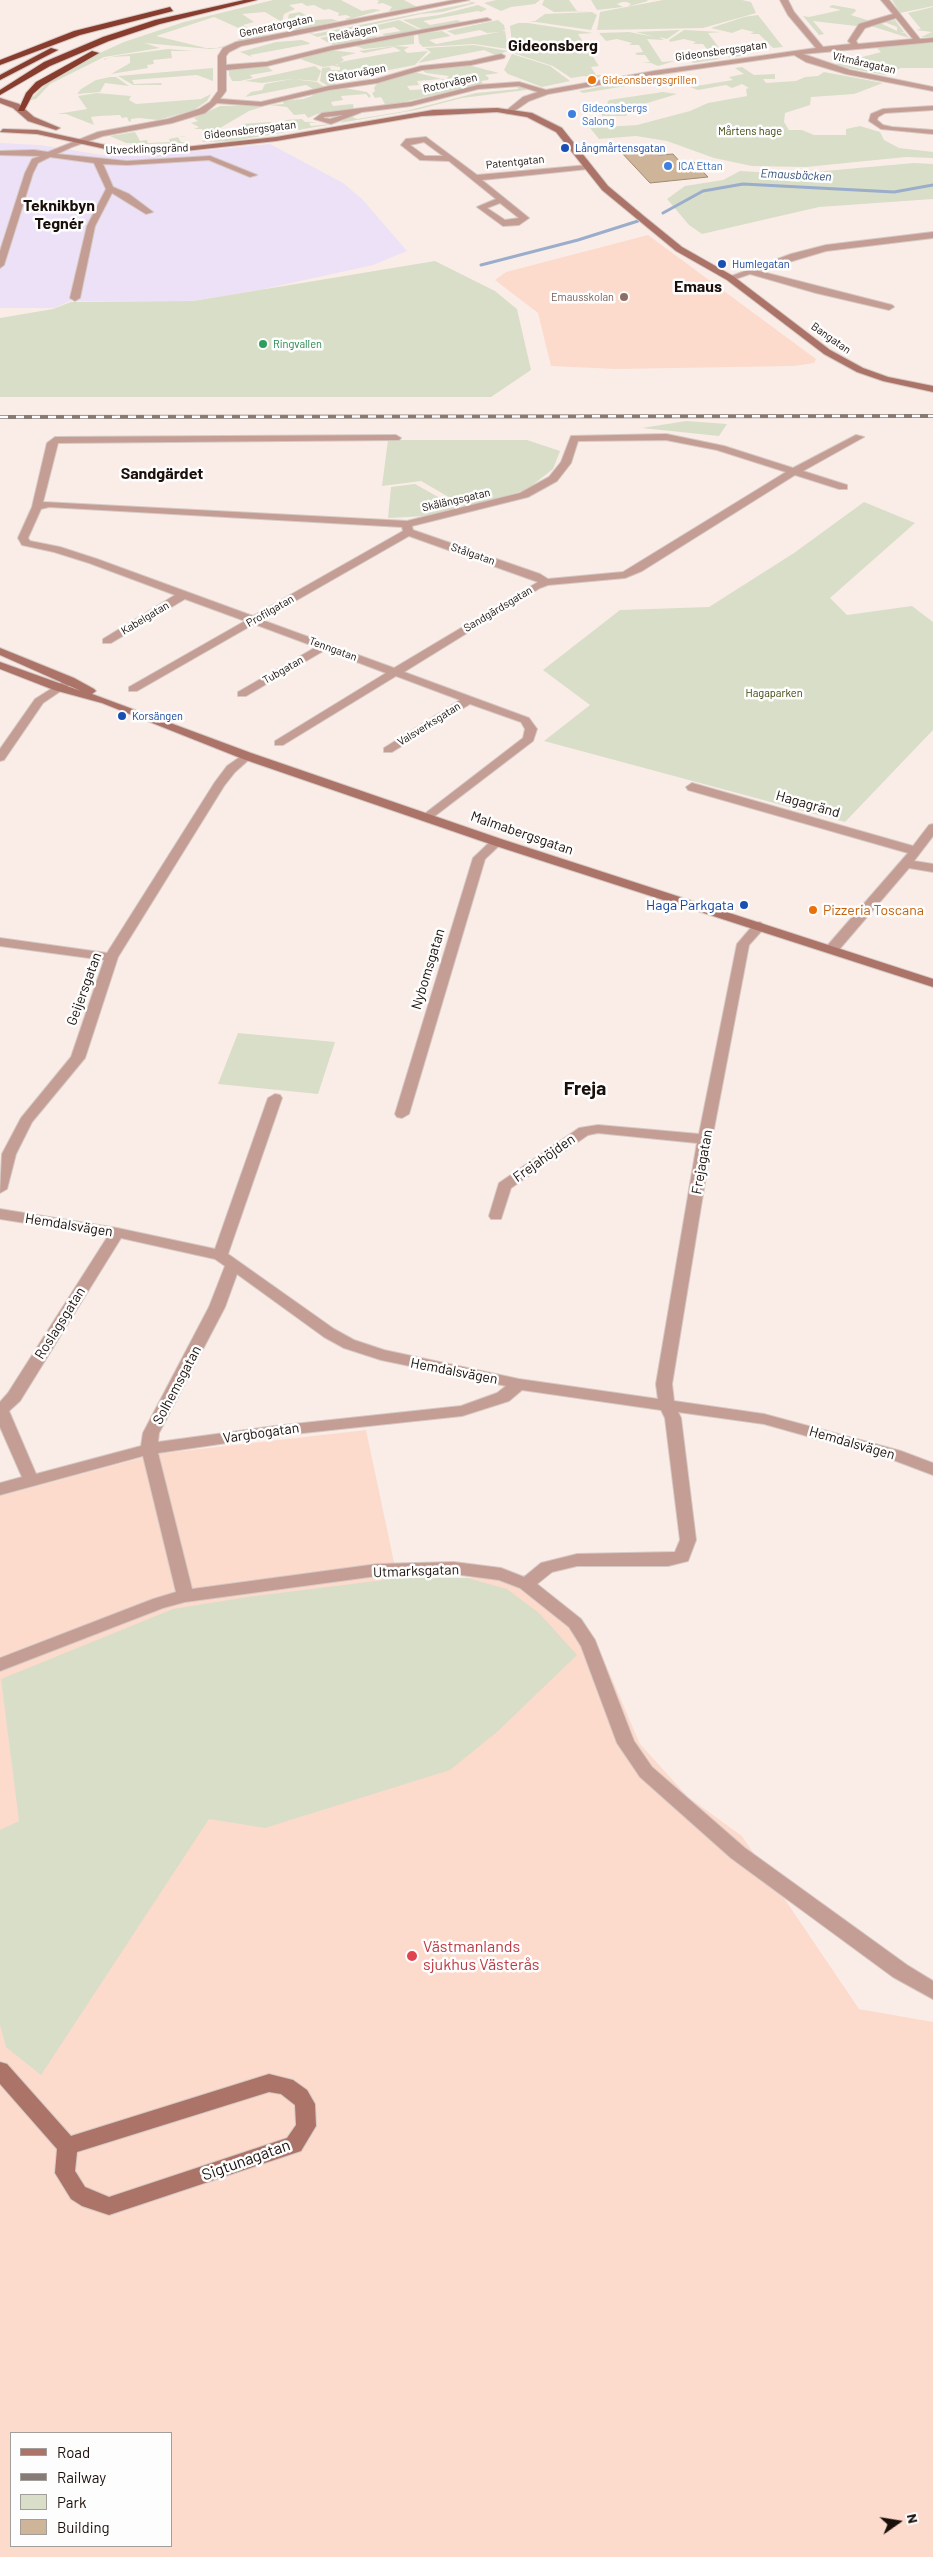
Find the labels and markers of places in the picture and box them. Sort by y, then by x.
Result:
place label: Gideonsbergsgrillen [602,73,697,87]
marker: Gideonsbergsgrillen [586,74,598,86]
place label: Gideonsbergs Salong [582,101,647,127]
marker: Gideonsbergs Salong [566,108,578,120]
place label: Långmårtensgatan [575,141,665,155]
marker: Långmårtensgatan [559,142,571,154]
place label: ICA Ettan [678,159,723,173]
marker: ICA Ettan [662,160,674,172]
place label: Humlegatan [732,257,790,271]
marker: Humlegatan [716,258,728,270]
place label: Emausskolan [551,290,614,304]
marker: Emausskolan [618,291,630,303]
place label: Ringvallen [273,337,322,351]
marker: Ringvallen [257,338,269,350]
place label: Korsängen [132,709,183,723]
marker: Korsängen [116,710,128,722]
place label: Haga Parkgata [646,897,734,913]
marker: Haga Parkgata [738,899,750,911]
place label: Pizzeria Toscana [823,902,924,918]
marker: Pizzeria Toscana [807,904,819,916]
place label: Västmanlands sjukhus Västerås [423,1937,540,1975]
marker: Västmanlands sjukhus Västerås [405,1949,419,1963]

